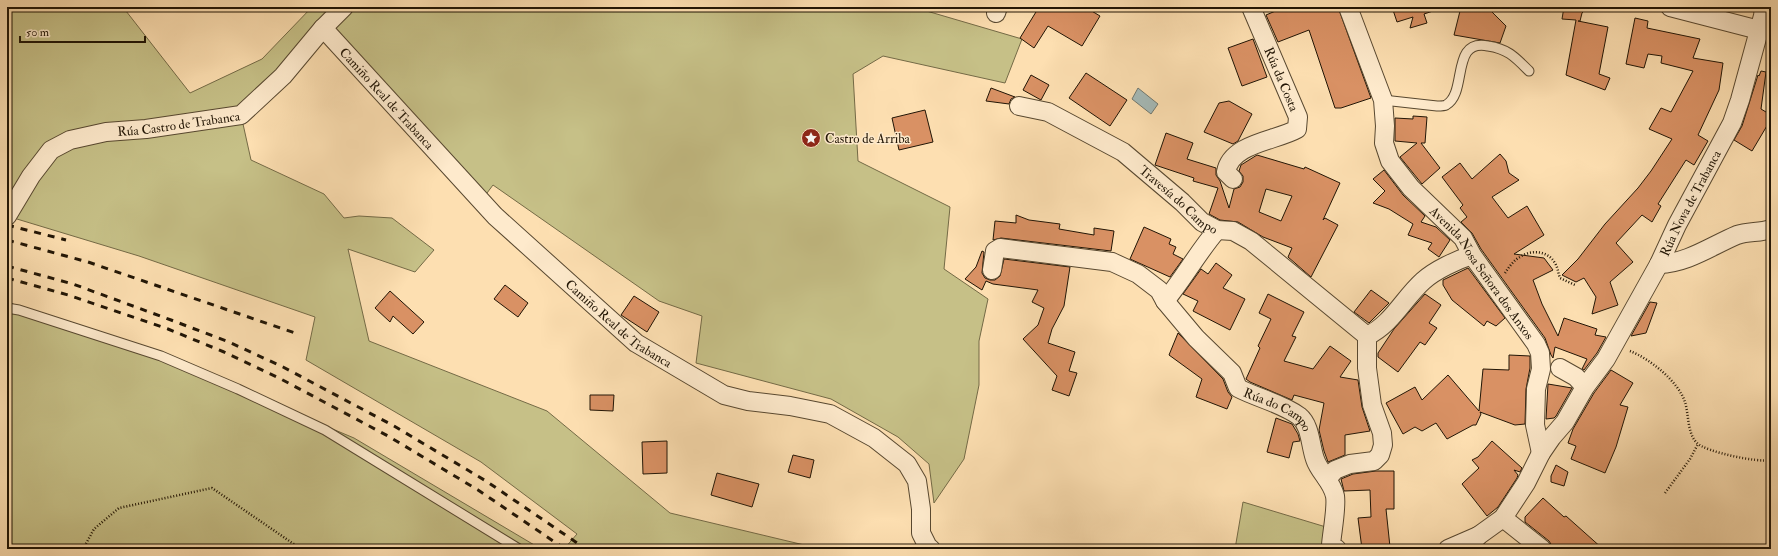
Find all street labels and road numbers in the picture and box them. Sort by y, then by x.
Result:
street label: Camiño Real de Trabanca [336,45,437,153]
street label: Rúa da Costa [1260,45,1302,115]
street label: Rúa Castro de Trabanca [117,108,242,140]
street label: Rúa Nova de Trabanca [1657,147,1725,259]
street label: Travesía do Campo [1136,162,1220,238]
street label: Avenida Nosa Señora dos Anxos [1425,203,1537,343]
street label: Camiño Real de Trabanca [562,276,675,372]
street label: Rúa do Campo [1241,385,1315,434]

